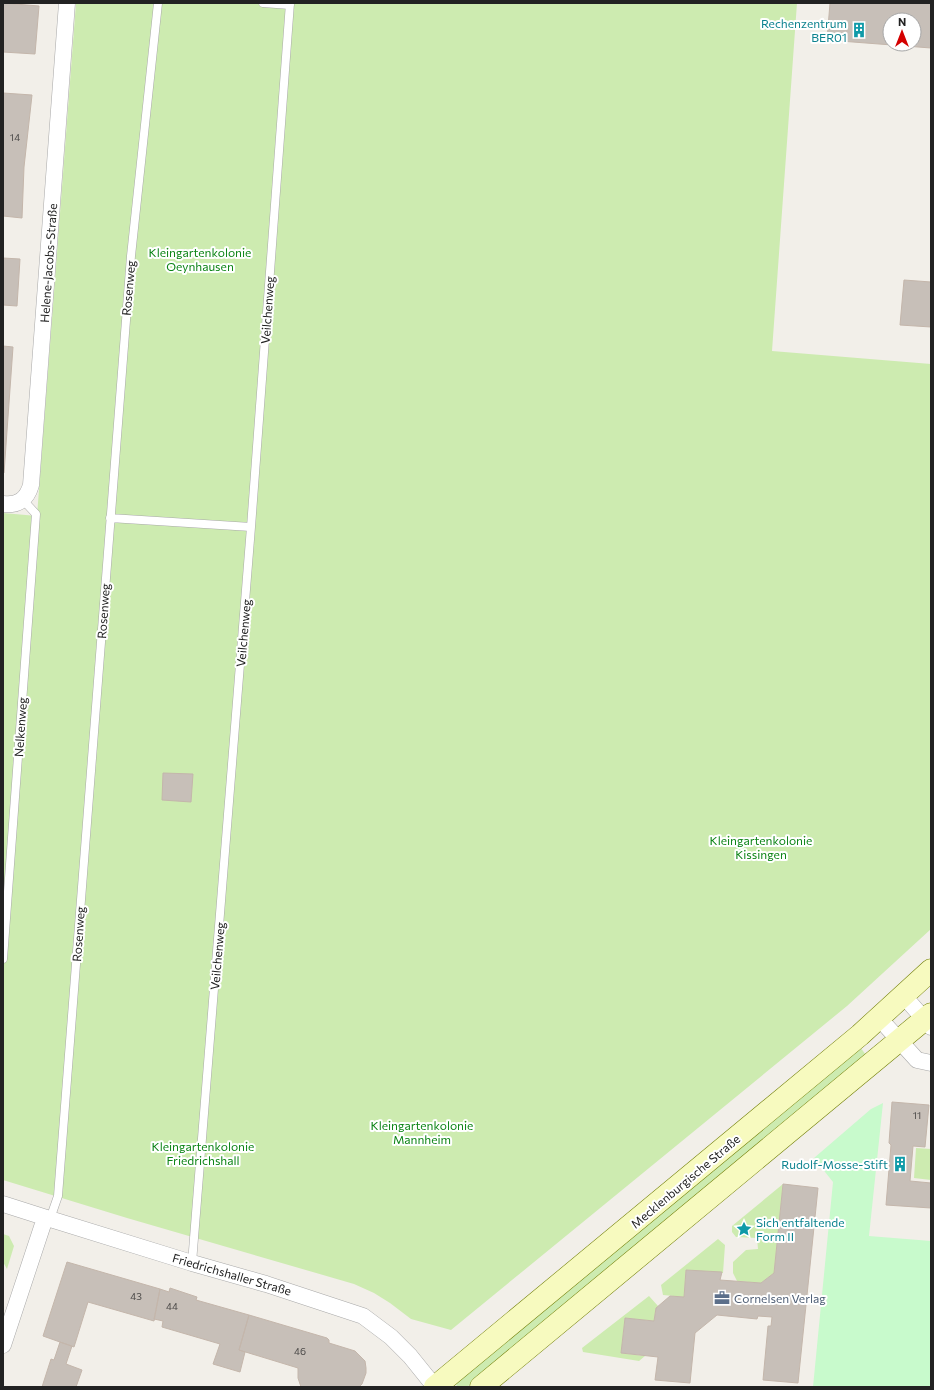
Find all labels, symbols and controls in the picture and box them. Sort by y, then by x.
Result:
north arrow [882,12,922,52]
text: N [898,15,906,28]
place label: Rechenzentrum BER01 [761,16,847,44]
building icon: Rechenzentrum BER01 [850,21,868,39]
house number: 14 [10,131,20,143]
street label: Helene-Jacobs-Straße [37,203,60,323]
park label: Kleingartenkolonie Oeynhausen [149,245,251,273]
street label: Rosenweg [119,259,137,316]
street label: Veilchenweg [258,275,276,344]
street label: Rosenweg [94,582,112,639]
street label: Veilchenweg [233,598,253,667]
street label: Nelkenweg [11,696,29,757]
park label: Kleingartenkolonie Kissingen [710,833,812,861]
street label: Rosenweg [69,905,87,962]
street label: Veilchenweg [207,921,227,990]
house number: 11 [913,1109,921,1121]
park label: Kleingartenkolonie Mannheim [371,1118,473,1146]
street label: Mecklenburgische Straße [628,1131,742,1231]
park label: Kleingartenkolonie Friedrichshall [152,1139,254,1167]
building icon: Rudolf-Mosse-Stift [891,1155,909,1173]
place label: Rudolf-Mosse-Stift [781,1157,888,1171]
place label: Sich entfaltende Form II [756,1215,845,1243]
place icon: Sich entfaltende Form II [735,1220,753,1238]
street label: Friedrichshaller Straße [171,1250,293,1298]
office icon: Cornelsen Verlag [713,1289,731,1307]
house number: 43 [130,1290,142,1302]
place label: Cornelsen Verlag [734,1291,826,1305]
house number: 44 [166,1300,178,1312]
house number: 46 [294,1345,306,1357]

